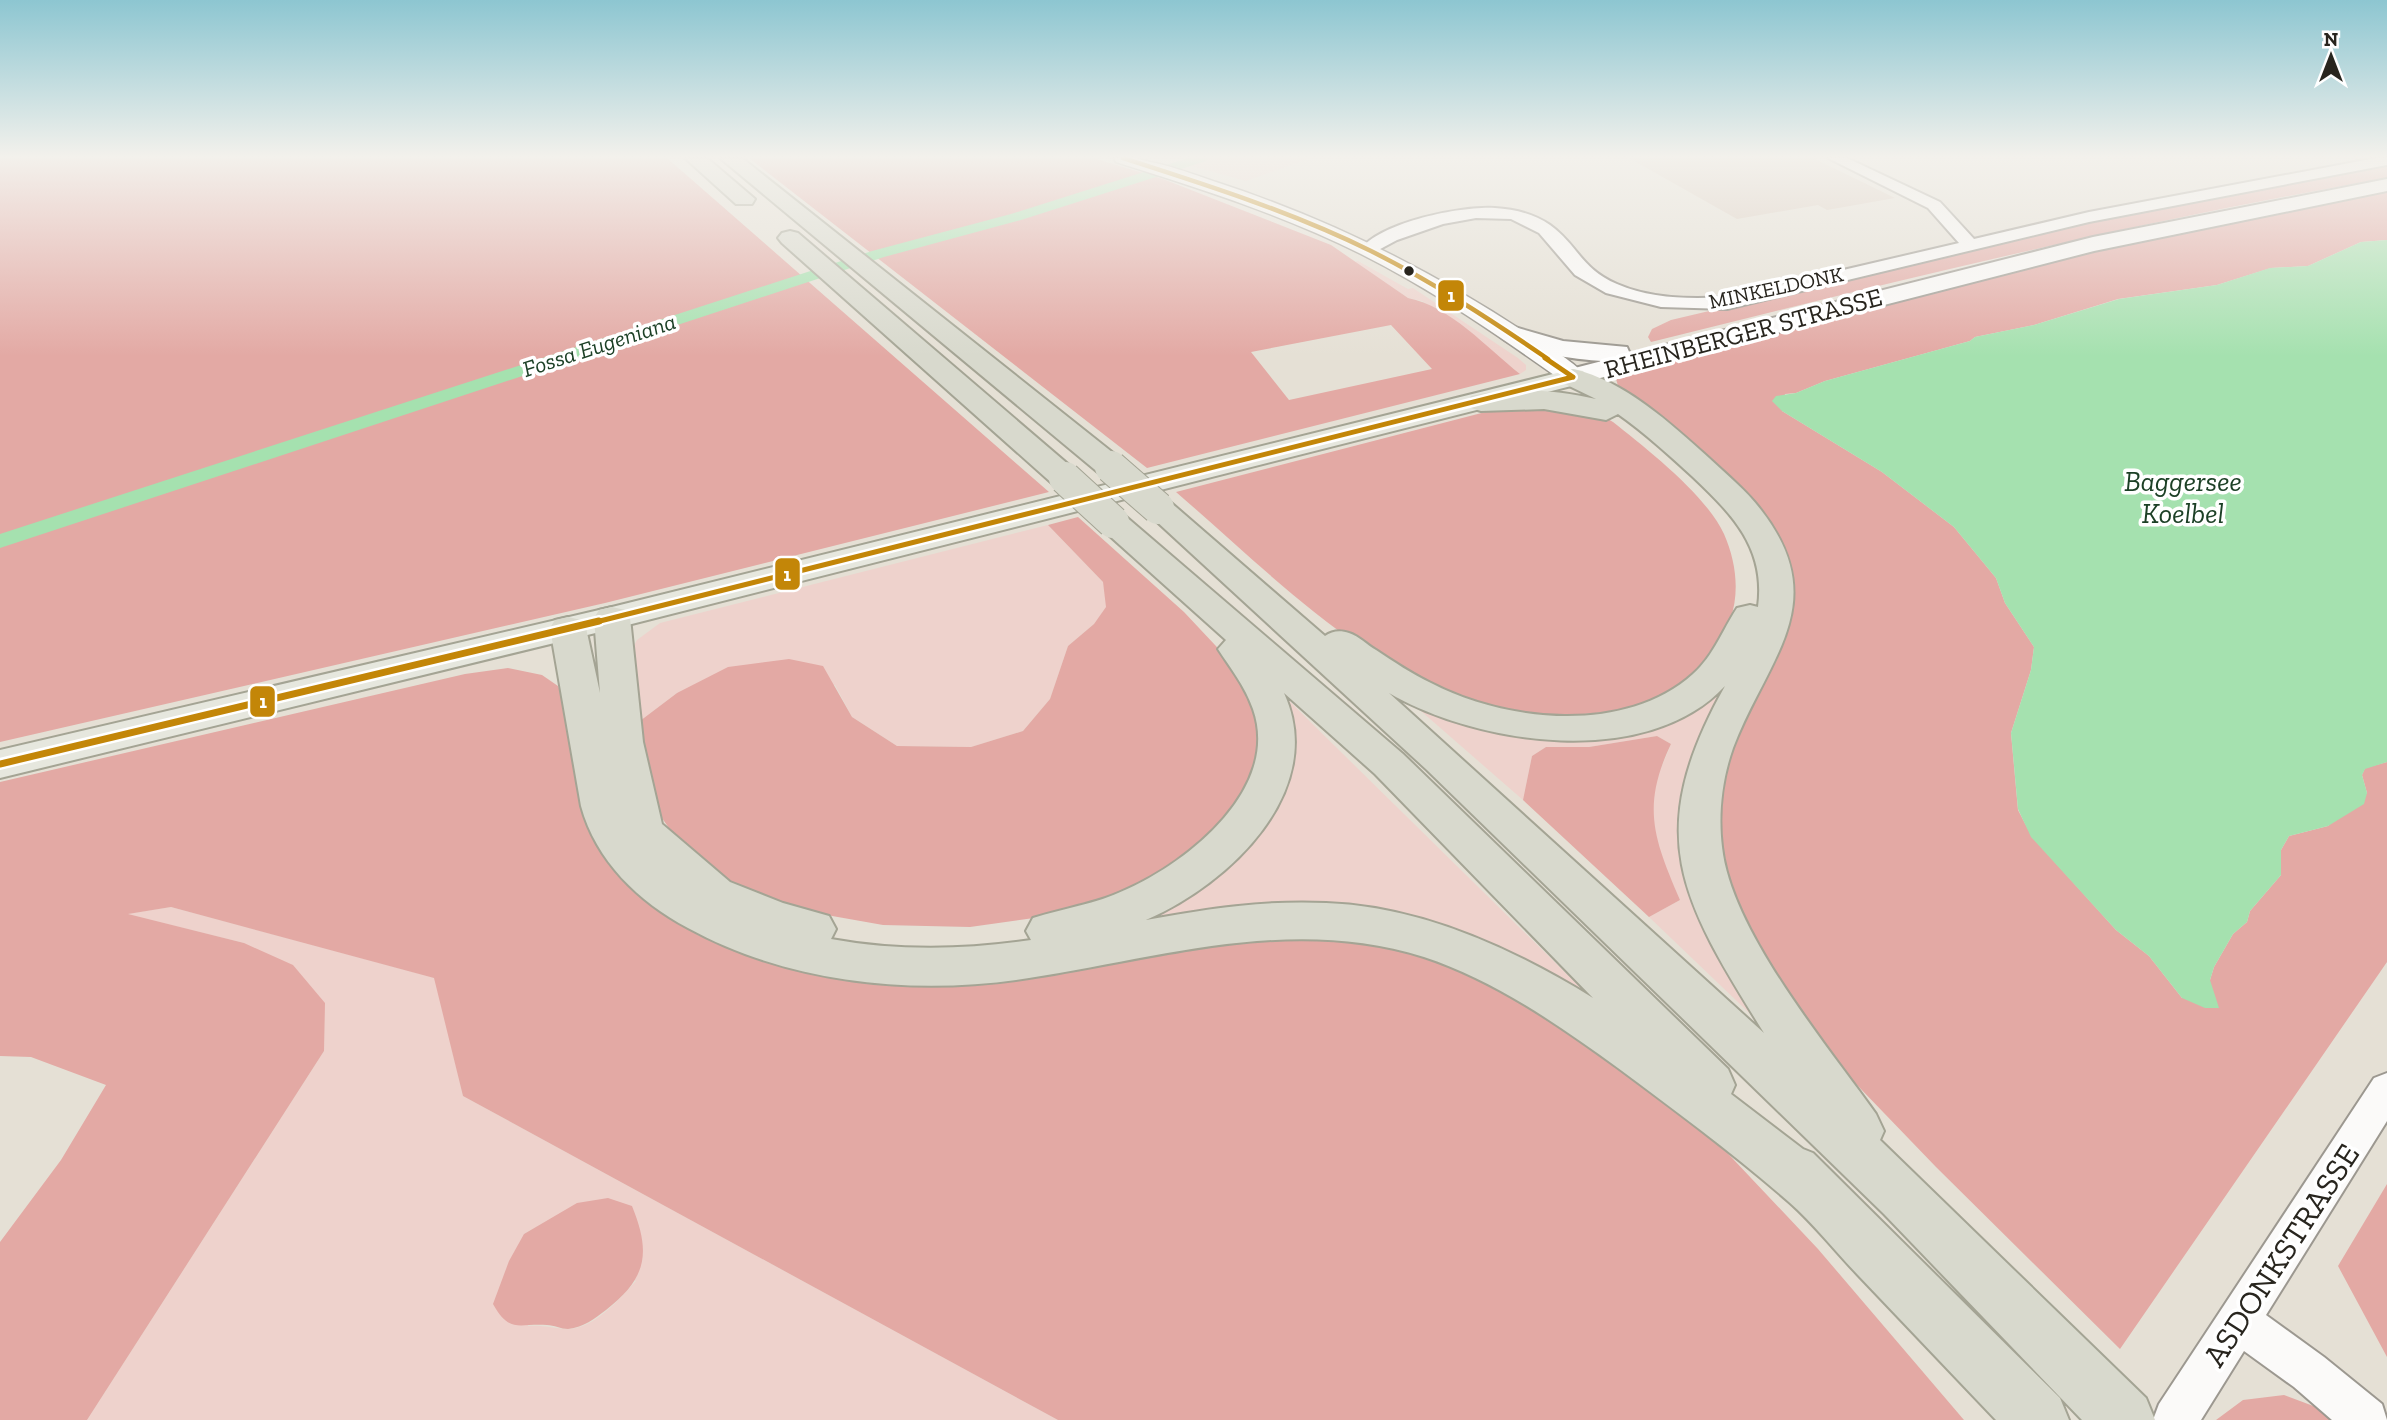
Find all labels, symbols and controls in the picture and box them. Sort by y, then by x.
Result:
north arrow [2296,21,2366,91]
text: N [2324,28,2338,51]
street label: MINKELDONK [1706,261,1846,314]
unlabelled marker [1402,264,1416,278]
line badge: 1 [1437,279,1465,312]
street label: RHEINBERGER STRASSE [1601,280,1885,386]
text: 1 [1447,284,1455,307]
water label: Fossa Eugeniana [519,307,679,383]
water label: Baggersee Koelbel [2124,465,2242,530]
line badge: 1 [774,557,801,591]
text: 1 [783,563,791,586]
line badge: 1 [249,685,276,718]
text: 1 [259,690,267,713]
street label: ASDONKSTRASSE [2195,1137,2367,1373]

